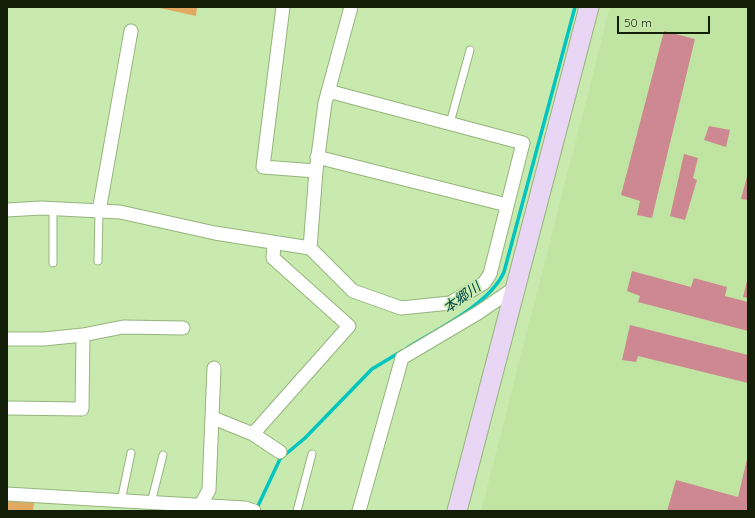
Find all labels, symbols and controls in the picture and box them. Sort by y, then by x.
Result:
scale bar [619,8,712,34]
text: 50 m [624,15,652,30]
water label: 本郷川 [440,279,484,317]

